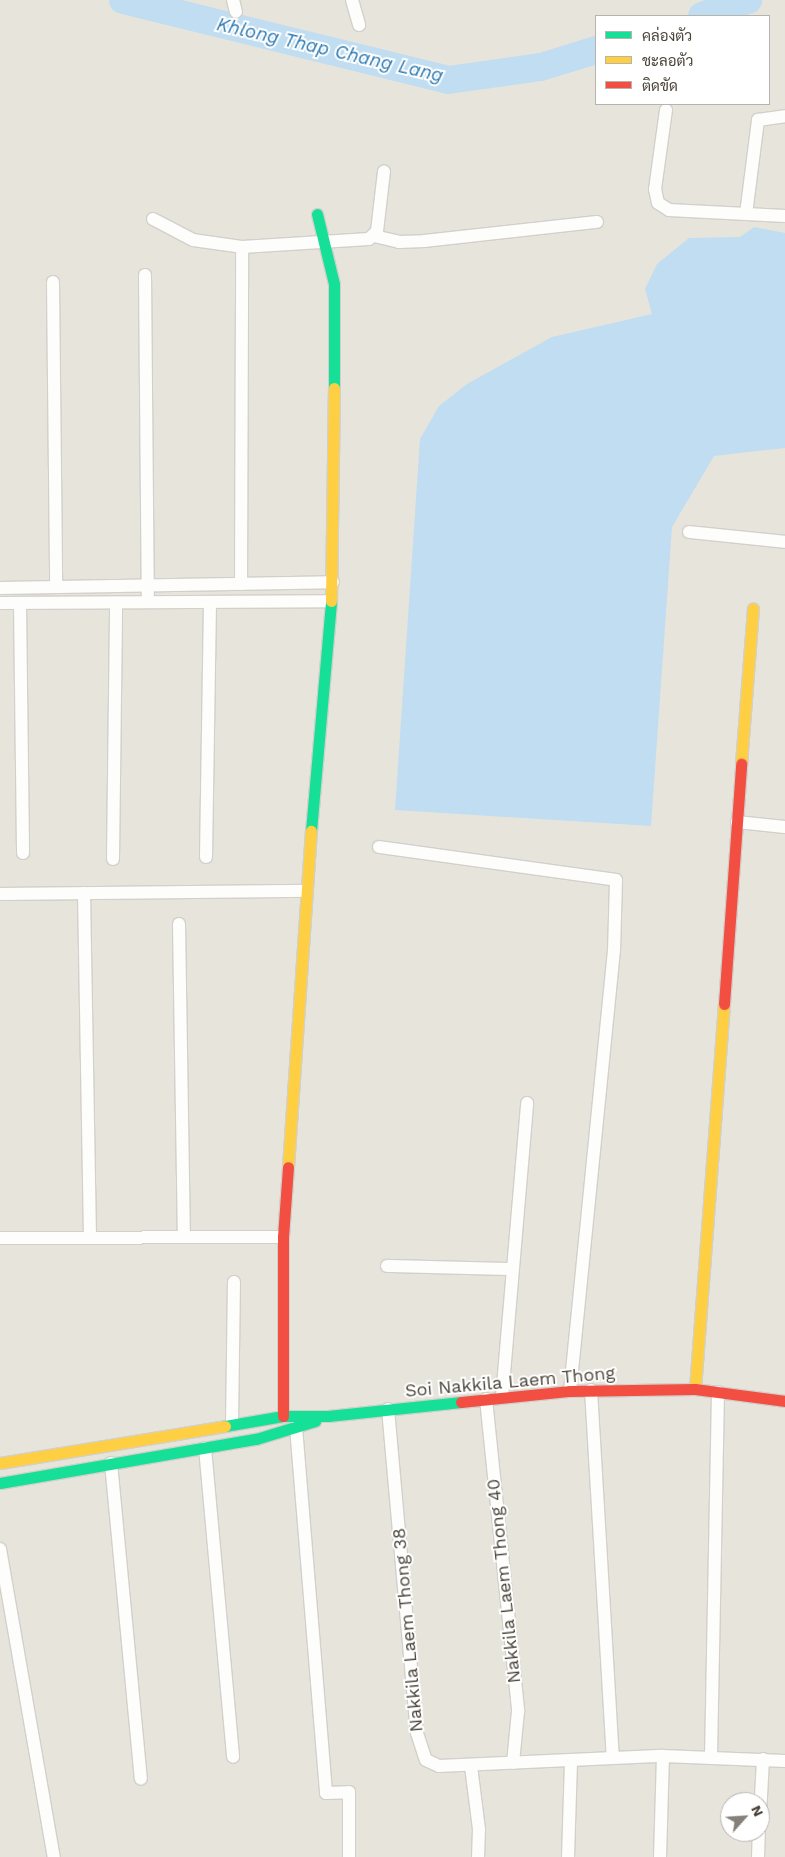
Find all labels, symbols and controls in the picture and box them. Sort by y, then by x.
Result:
water label: Khlong Thap Chang Lang [214,13,446,87]
legend [595,15,770,105]
text: คล่องตัว [642,27,692,45]
text: ชะลอตัว [642,52,693,70]
text: ติดขัด [642,77,678,95]
street label: Soi Nakkila Laem Thong [404,1362,616,1402]
street label: Nakkila Laem Thong 40 [482,1477,526,1685]
street label: Nakkila Laem Thong 38 [388,1527,428,1733]
north arrow [720,1792,770,1842]
text: N [748,1803,767,1819]

